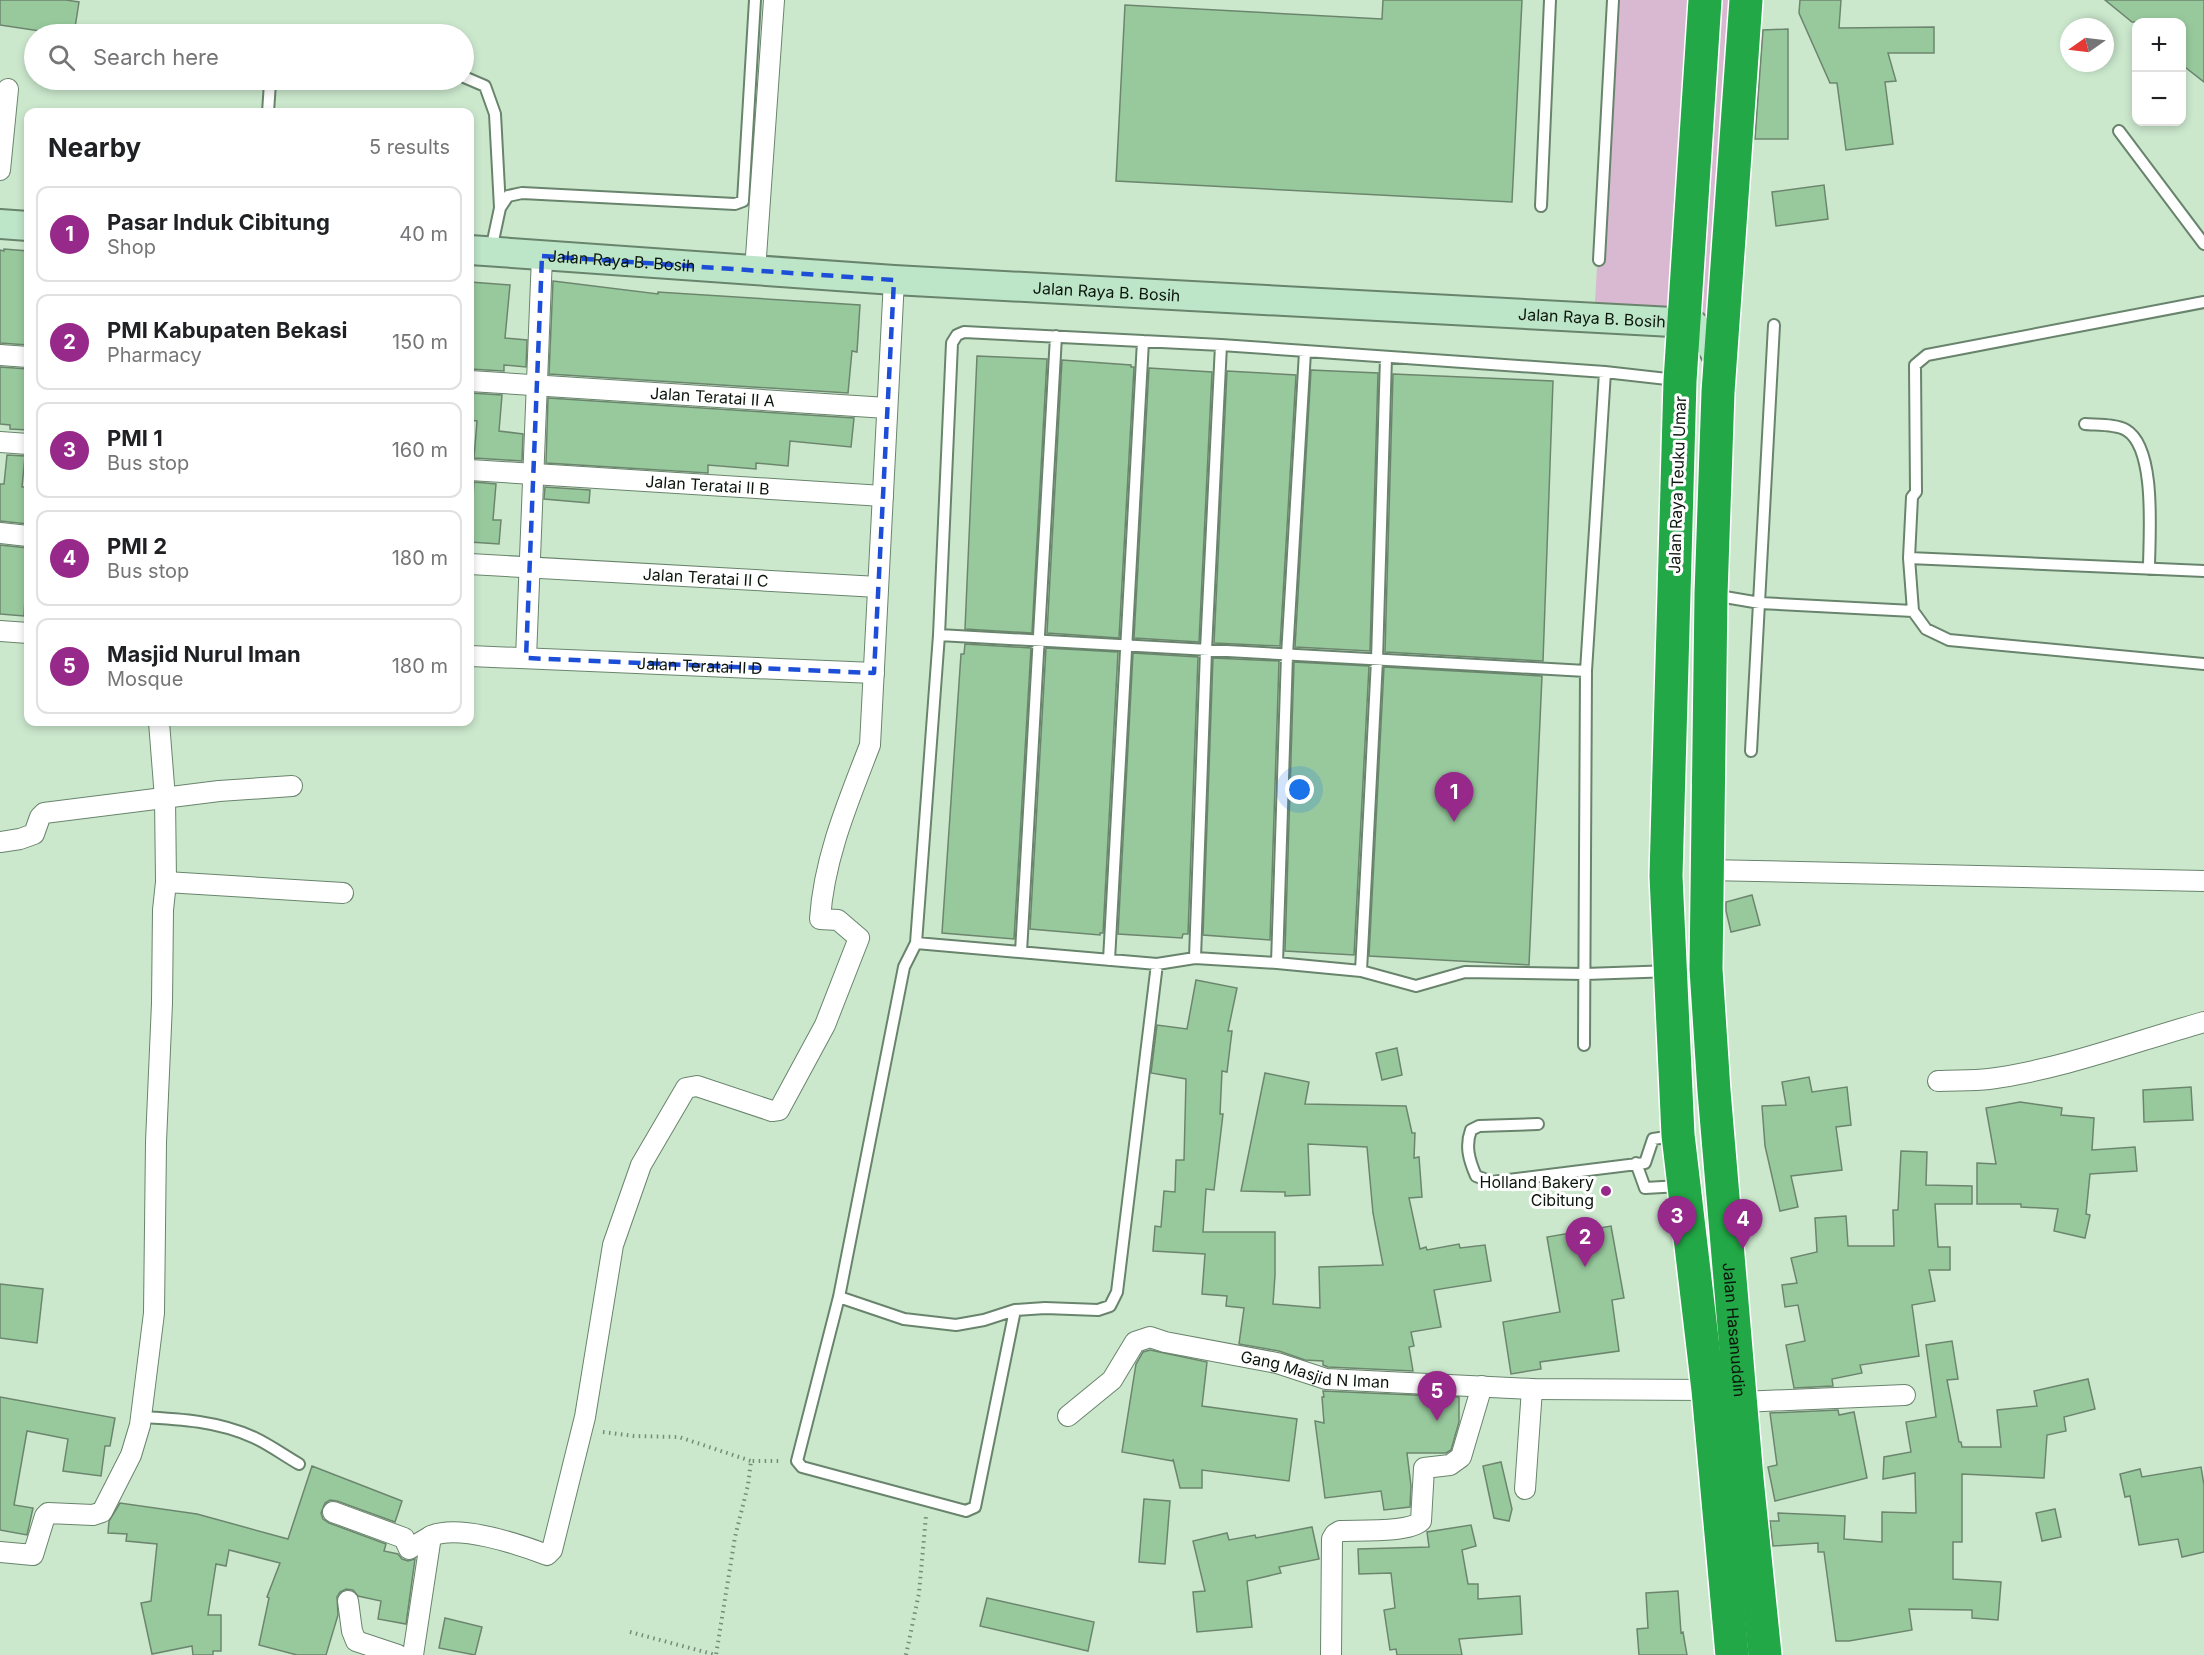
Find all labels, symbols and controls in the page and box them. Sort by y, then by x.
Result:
north arrow [2060,18,2114,72]
map controls [2132,18,2186,126]
button: + [2132,18,2186,72]
search box [24,24,474,90]
icon: search [45,41,78,74]
text: Search here [93,44,219,70]
button: − [2132,72,2186,126]
text: Nearby [48,132,141,163]
text: 5 results [369,135,450,159]
text: Pasar Induk Cibitung [107,209,330,235]
text: 1 [65,222,74,246]
text: 40 m [399,222,448,246]
text: Shop [107,235,156,259]
street label: Jalan Raya B. Bosih [547,246,696,276]
street label: Jalan Raya B. Bosih [1032,278,1181,305]
street label: Jalan Raya B. Bosih [1518,304,1666,332]
text: PMI Kabupaten Bekasi [107,317,348,343]
text: 2 [63,330,76,354]
text: 150 m [392,330,448,354]
text: Pharmacy [107,343,202,367]
street label: Jalan Teratai II A [649,383,776,411]
street label: Jalan Raya Teuku Umar [1664,396,1690,574]
text: PMI 1 [107,425,163,451]
text: 3 [63,438,76,462]
text: 160 m [392,438,448,462]
text: Bus stop [107,451,189,475]
street label: Jalan Teratai II B [645,471,770,499]
text: PMI 2 [107,533,167,559]
text: 4 [63,546,76,570]
text: 180 m [392,546,448,570]
text: Bus stop [107,559,189,583]
street label: Jalan Teratai II C [642,564,769,591]
text: Masjid Nurul Iman [107,641,301,667]
street label: Jalan Teratai II D [637,653,763,678]
text: 5 [63,654,76,678]
text: 180 m [392,654,448,678]
text: Mosque [107,667,183,691]
pin: 1 [1434,772,1474,822]
your location [1285,775,1314,804]
place label: Holland Bakery Cibitung [1480,1172,1594,1210]
marker: Holland Bakery Cibitung [1599,1184,1613,1198]
pin: 3 [1658,1196,1696,1246]
pin: 4 [1724,1200,1762,1249]
pin: 2 [1566,1218,1604,1267]
street label: Jalan Hasanuddin [1719,1262,1750,1398]
street label: Gang Masjid N Iman [1239,1346,1390,1392]
pin: 5 [1418,1372,1456,1421]

